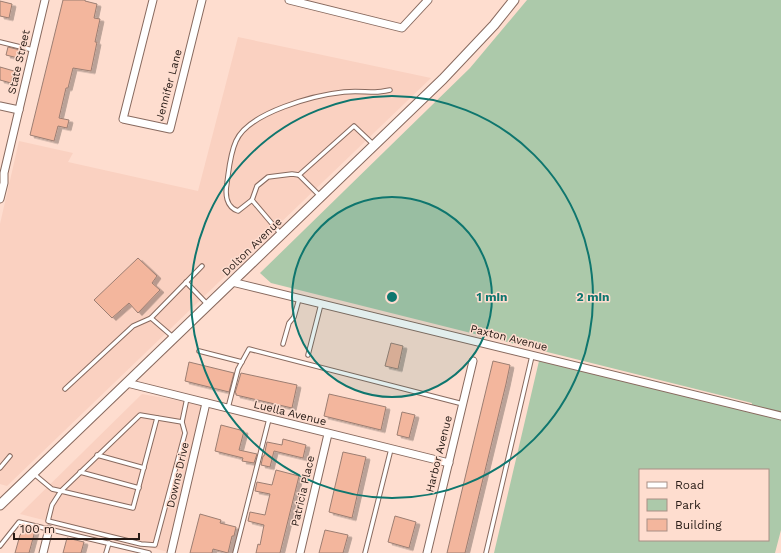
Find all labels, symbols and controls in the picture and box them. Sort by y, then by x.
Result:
street label: State Street [5,28,33,95]
street label: Jennifer Lane [153,48,185,122]
street label: Dolton Avenue [219,215,285,279]
centre of rings [385,290,399,304]
text: 1 min [477,290,507,304]
text: 2 min [577,290,609,304]
street label: Paxton Avenue [469,322,549,354]
street label: Luella Avenue [252,398,328,428]
street label: Harbor Avenue [423,414,455,494]
street label: Downs Drive [164,441,192,509]
street label: Patricia Place [289,454,317,528]
legend [639,469,769,541]
text: Road [675,478,704,492]
text: Park [675,498,701,512]
scale bar [14,515,139,541]
text: Building [675,518,722,532]
text: 100 m [20,522,55,536]

